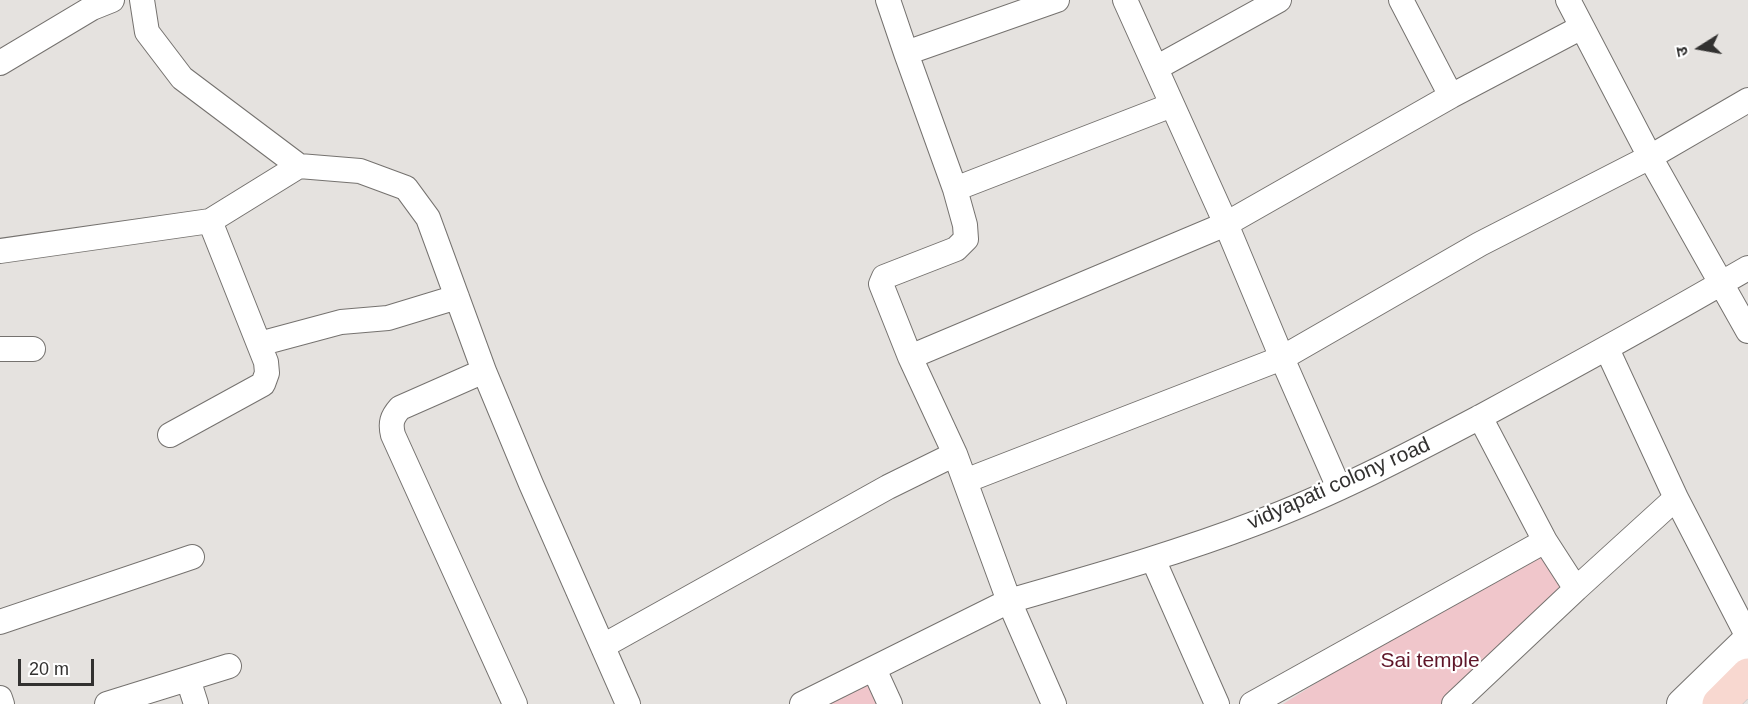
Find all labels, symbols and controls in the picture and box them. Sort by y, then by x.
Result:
north arrow [1670,18,1730,78]
text: उ [1673,45,1691,58]
street label: vidyapati colony road [1244,432,1434,536]
scale bar [21,647,98,685]
park label: Sai temple [1380,648,1480,674]
text: 20 m [29,659,69,679]

